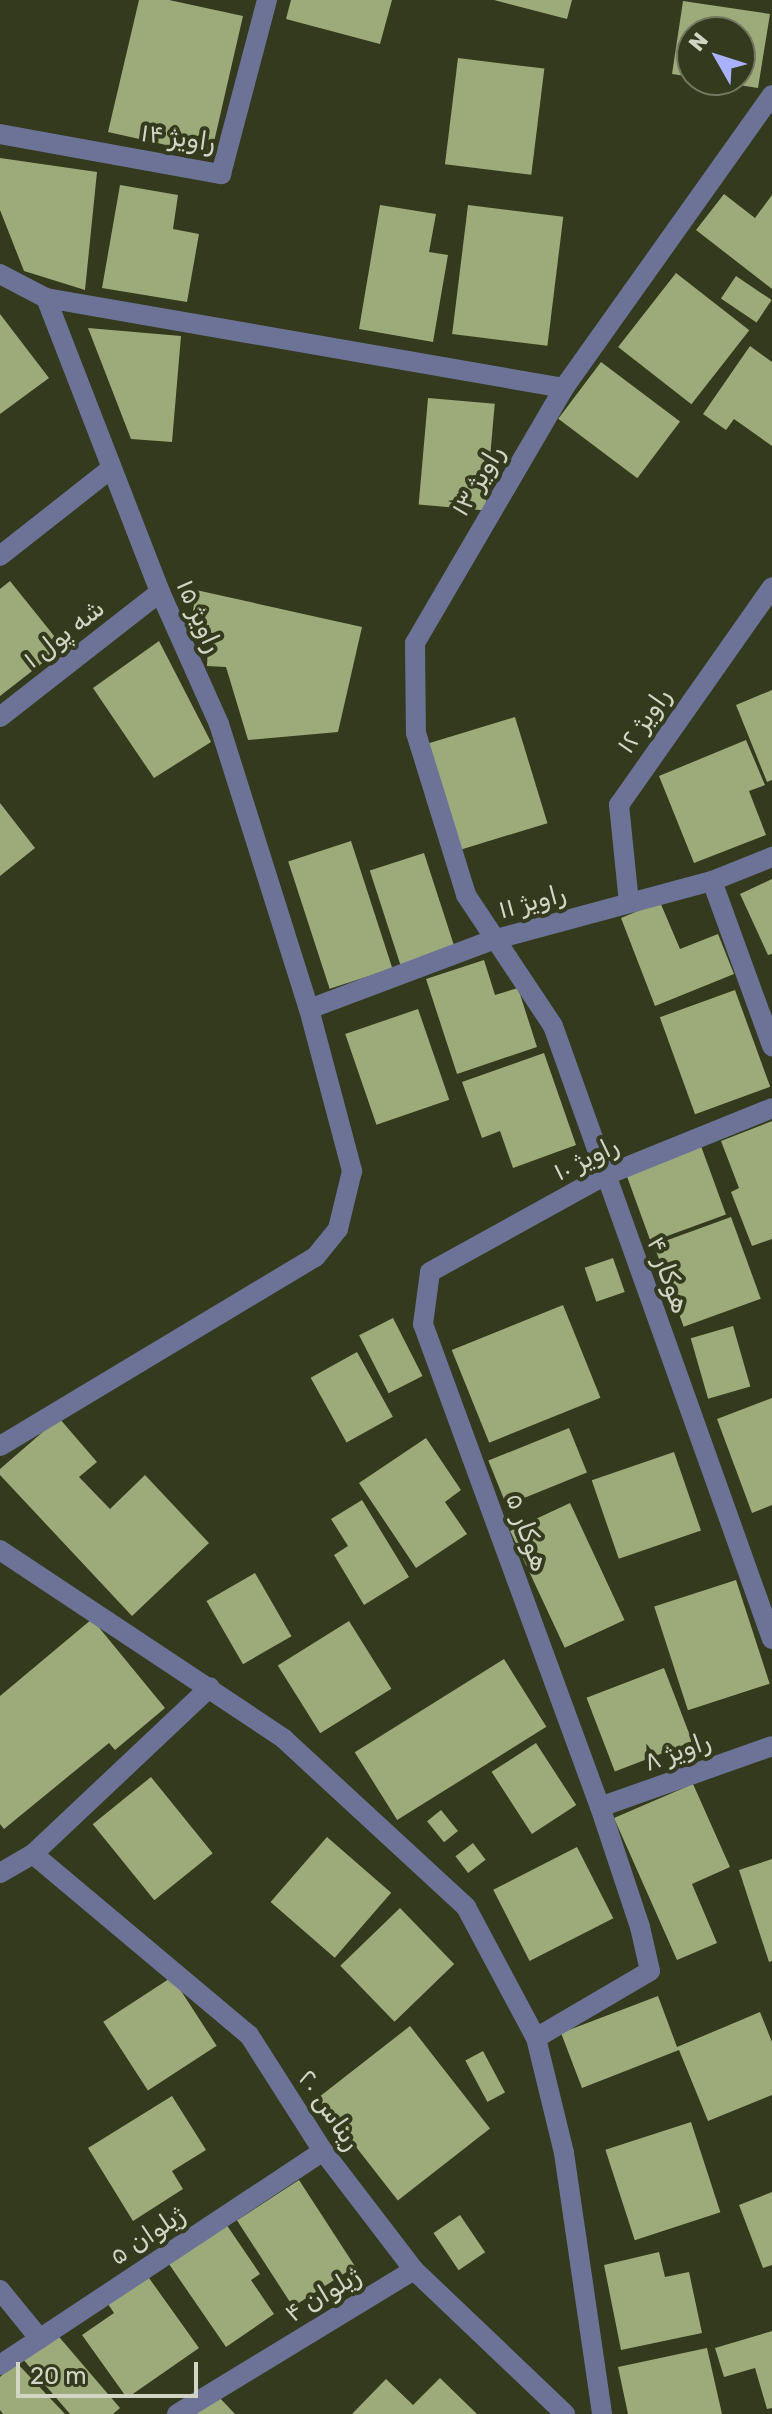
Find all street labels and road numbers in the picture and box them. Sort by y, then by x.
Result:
street label: راویژ ۱۴ [139,117,217,159]
street label: راویژ ۱۳ [445,440,511,522]
street label: راویژ ۱۵ [169,575,229,657]
street label: شه پول ۱ [17,593,111,675]
street label: راویژ ۱۲ [610,682,678,760]
street label: راویژ ۱۱ [495,878,569,926]
street label: راویژ ۱۰ [548,1130,624,1188]
street label: هوکار ۴ [640,1232,696,1318]
street label: هوکار ۵ [498,1489,556,1575]
street label: راویژ ۸ [639,1726,715,1778]
street label: ریناس ۲۰ [291,2064,367,2156]
street label: ژیلوان ۵ [103,2199,191,2273]
street label: ژیلوان ۴ [280,2260,366,2330]

